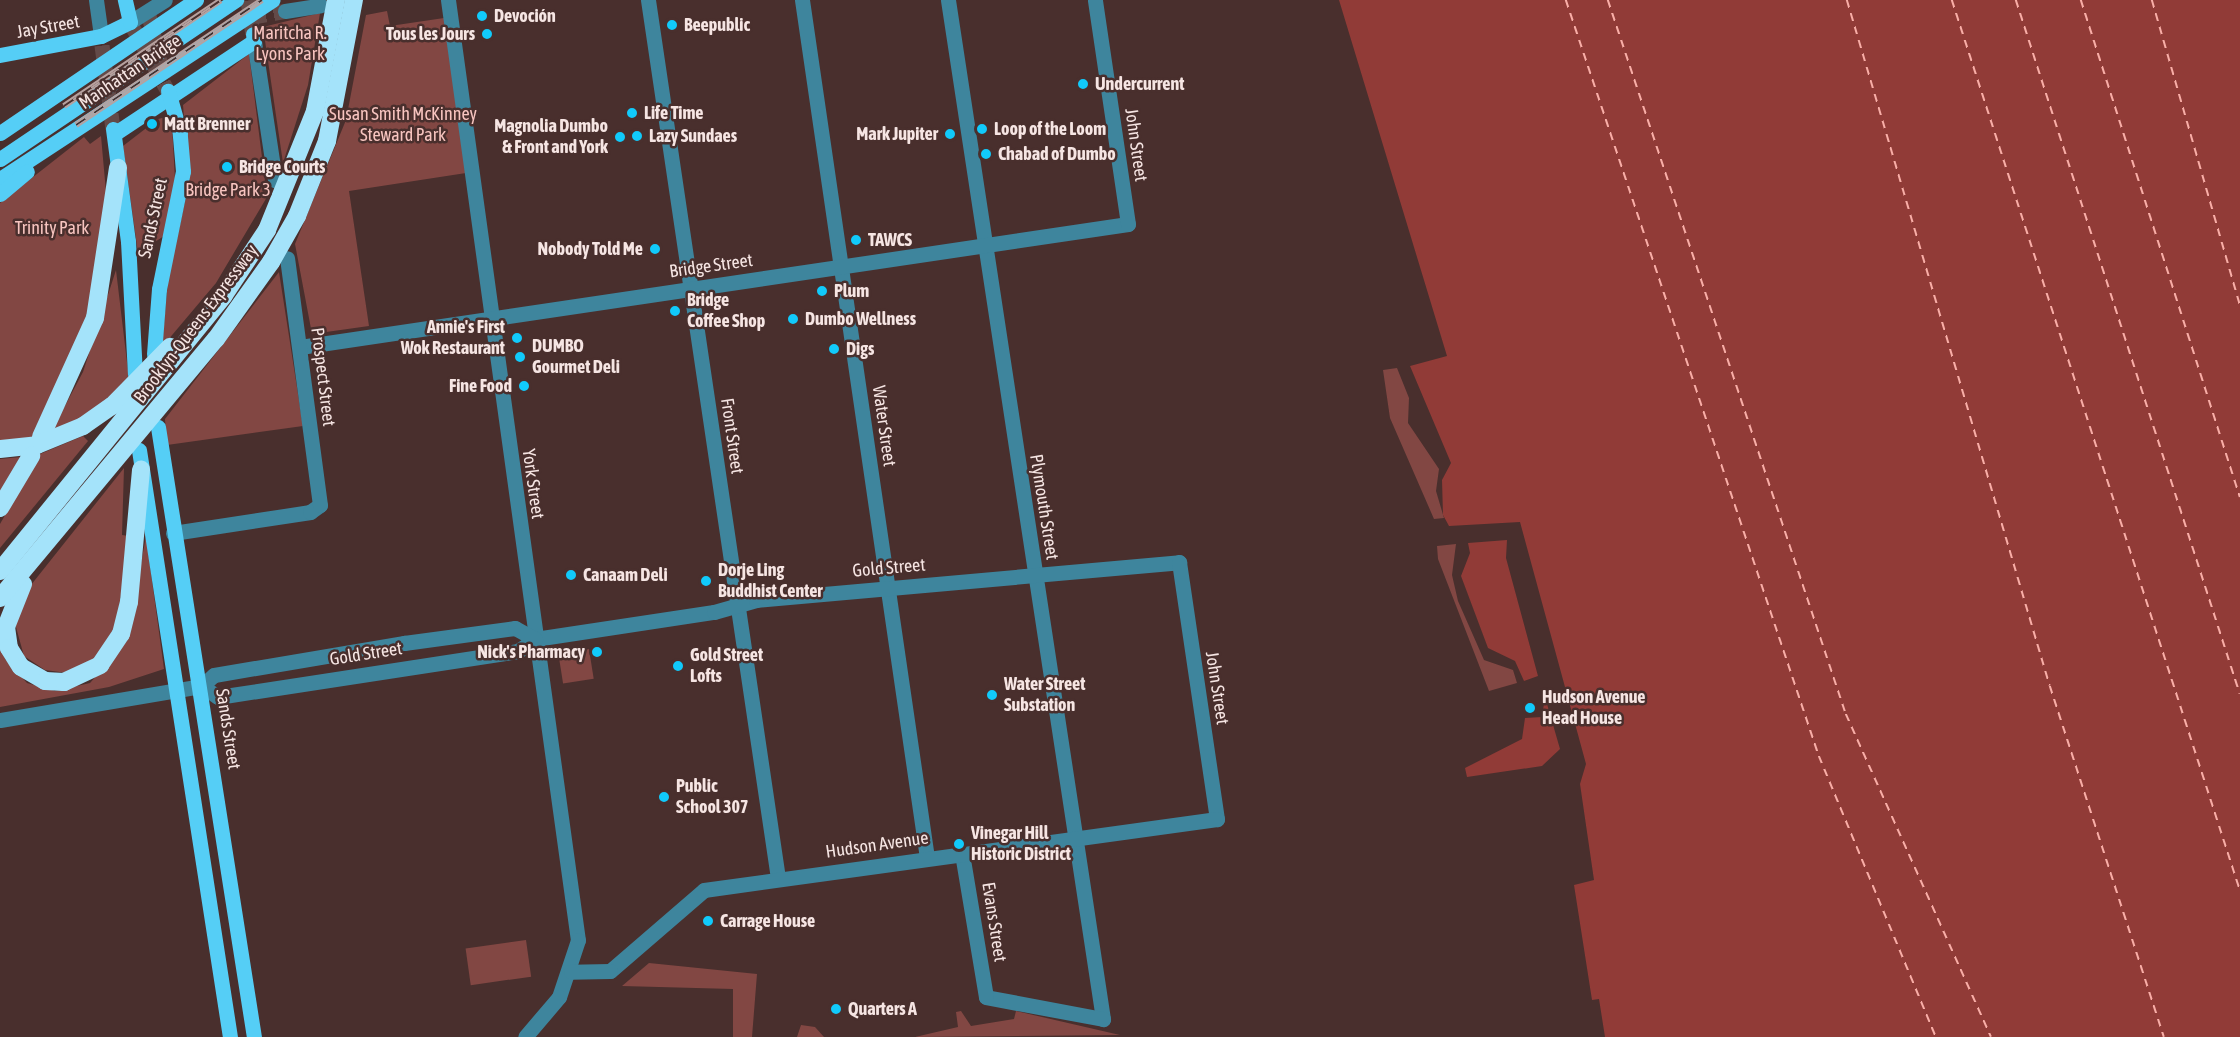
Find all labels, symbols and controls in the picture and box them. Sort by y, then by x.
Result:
place label: Devoción [494,5,556,27]
marker: Devoción [475,9,489,23]
street label: Jay Street [15,11,81,43]
place label: Beepublic [684,14,750,36]
marker: Beepublic [665,18,679,32]
park label: Maritcha R. Lyons Park [253,23,327,66]
place label: Tous les Jours [386,23,475,45]
marker: Tous les Jours [480,27,494,41]
street label: Manhattan Bridge [75,30,185,114]
place label: Undercurrent [1095,73,1184,95]
marker: Undercurrent [1076,77,1090,91]
place label: Life Time [644,102,704,124]
park label: Susan Smith McKinney Steward Park [329,104,477,146]
marker: Life Time [625,106,639,120]
street label: John Street [1120,107,1152,183]
place label: Matt Brenner [164,113,250,135]
place label: Magnolia Dumbo & Front and York [494,116,608,158]
marker: Matt Brenner [145,117,159,131]
place label: Loop of the Loom [994,118,1106,140]
marker: Loop of the Loom [975,122,989,136]
place label: Mark Jupiter [856,123,938,145]
place label: Lazy Sundaes [649,125,737,147]
marker: Mark Jupiter [943,127,957,141]
marker: Lazy Sundaes [630,129,644,143]
marker: Magnolia Dumbo & Front and York [613,130,627,144]
place label: Chabad of Dumbo [998,143,1116,165]
marker: Chabad of Dumbo [979,147,993,161]
place label: Bridge Courts [239,156,325,178]
marker: Bridge Courts [220,160,234,174]
street label: Sands Street [134,176,172,260]
park label: Bridge Park 3 [185,179,271,201]
park label: Trinity Park [15,217,89,239]
place label: TAWCS [868,229,912,251]
marker: TAWCS [849,233,863,247]
place label: Nobody Told Me [537,238,643,260]
street label: Brooklyn-Queens Expressway [129,240,263,408]
marker: Nobody Told Me [648,242,662,256]
street label: Bridge Street [668,249,754,283]
place label: Plum [834,280,869,302]
marker: Plum [815,284,829,298]
place label: Bridge Coffee Shop [687,290,765,332]
marker: Bridge Coffee Shop [668,304,682,318]
place label: Dumbo Wellness [805,308,916,330]
marker: Dumbo Wellness [786,312,800,326]
place label: Annie's First Wok Restaurant [401,317,505,360]
street label: Prospect Street [306,326,340,428]
marker: Annie's First Wok Restaurant [510,331,524,345]
place label: DUMBO Gourmet Deli [532,336,620,378]
place label: Digs [846,338,874,360]
marker: Digs [827,342,841,356]
marker: DUMBO Gourmet Deli [513,350,527,364]
place label: Fine Food [449,375,512,397]
marker: Fine Food [517,379,531,393]
street label: Water Street [868,384,900,468]
street label: Front Street [716,397,748,475]
street label: York Street [517,448,549,520]
street label: Plymouth Street [1025,453,1063,561]
street label: Gold Street [852,554,926,582]
place label: Dorje Ling Buddhist Center [718,560,823,602]
place label: Canaam Deli [583,564,668,586]
marker: Canaam Deli [564,568,578,582]
marker: Dorje Ling Buddhist Center [699,574,713,588]
street label: Gold Street [328,638,404,670]
place label: Nick's Pharmacy [477,641,585,663]
marker: Nick's Pharmacy [590,645,604,659]
place label: Gold Street Lofts [690,645,763,688]
street label: John Street [1201,650,1233,726]
marker: Gold Street Lofts [671,659,685,673]
place label: Water Street Substation [1004,674,1085,716]
street label: Sands Street [211,687,245,771]
place label: Hudson Avenue Head House [1542,687,1646,730]
marker: Water Street Substation [985,688,999,702]
marker: Hudson Avenue Head House [1523,701,1537,715]
place label: Public School 307 [676,776,748,818]
marker: Public School 307 [657,790,671,804]
place label: Vinegar Hill Historic District [971,823,1071,866]
street label: Hudson Avenue [824,827,930,863]
marker: Vinegar Hill Historic District [952,837,966,851]
street label: Evans Street [977,881,1011,963]
place label: Carrage House [720,910,815,932]
marker: Carrage House [701,914,715,928]
place label: Quarters A [848,998,917,1020]
marker: Quarters A [829,1002,843,1016]

